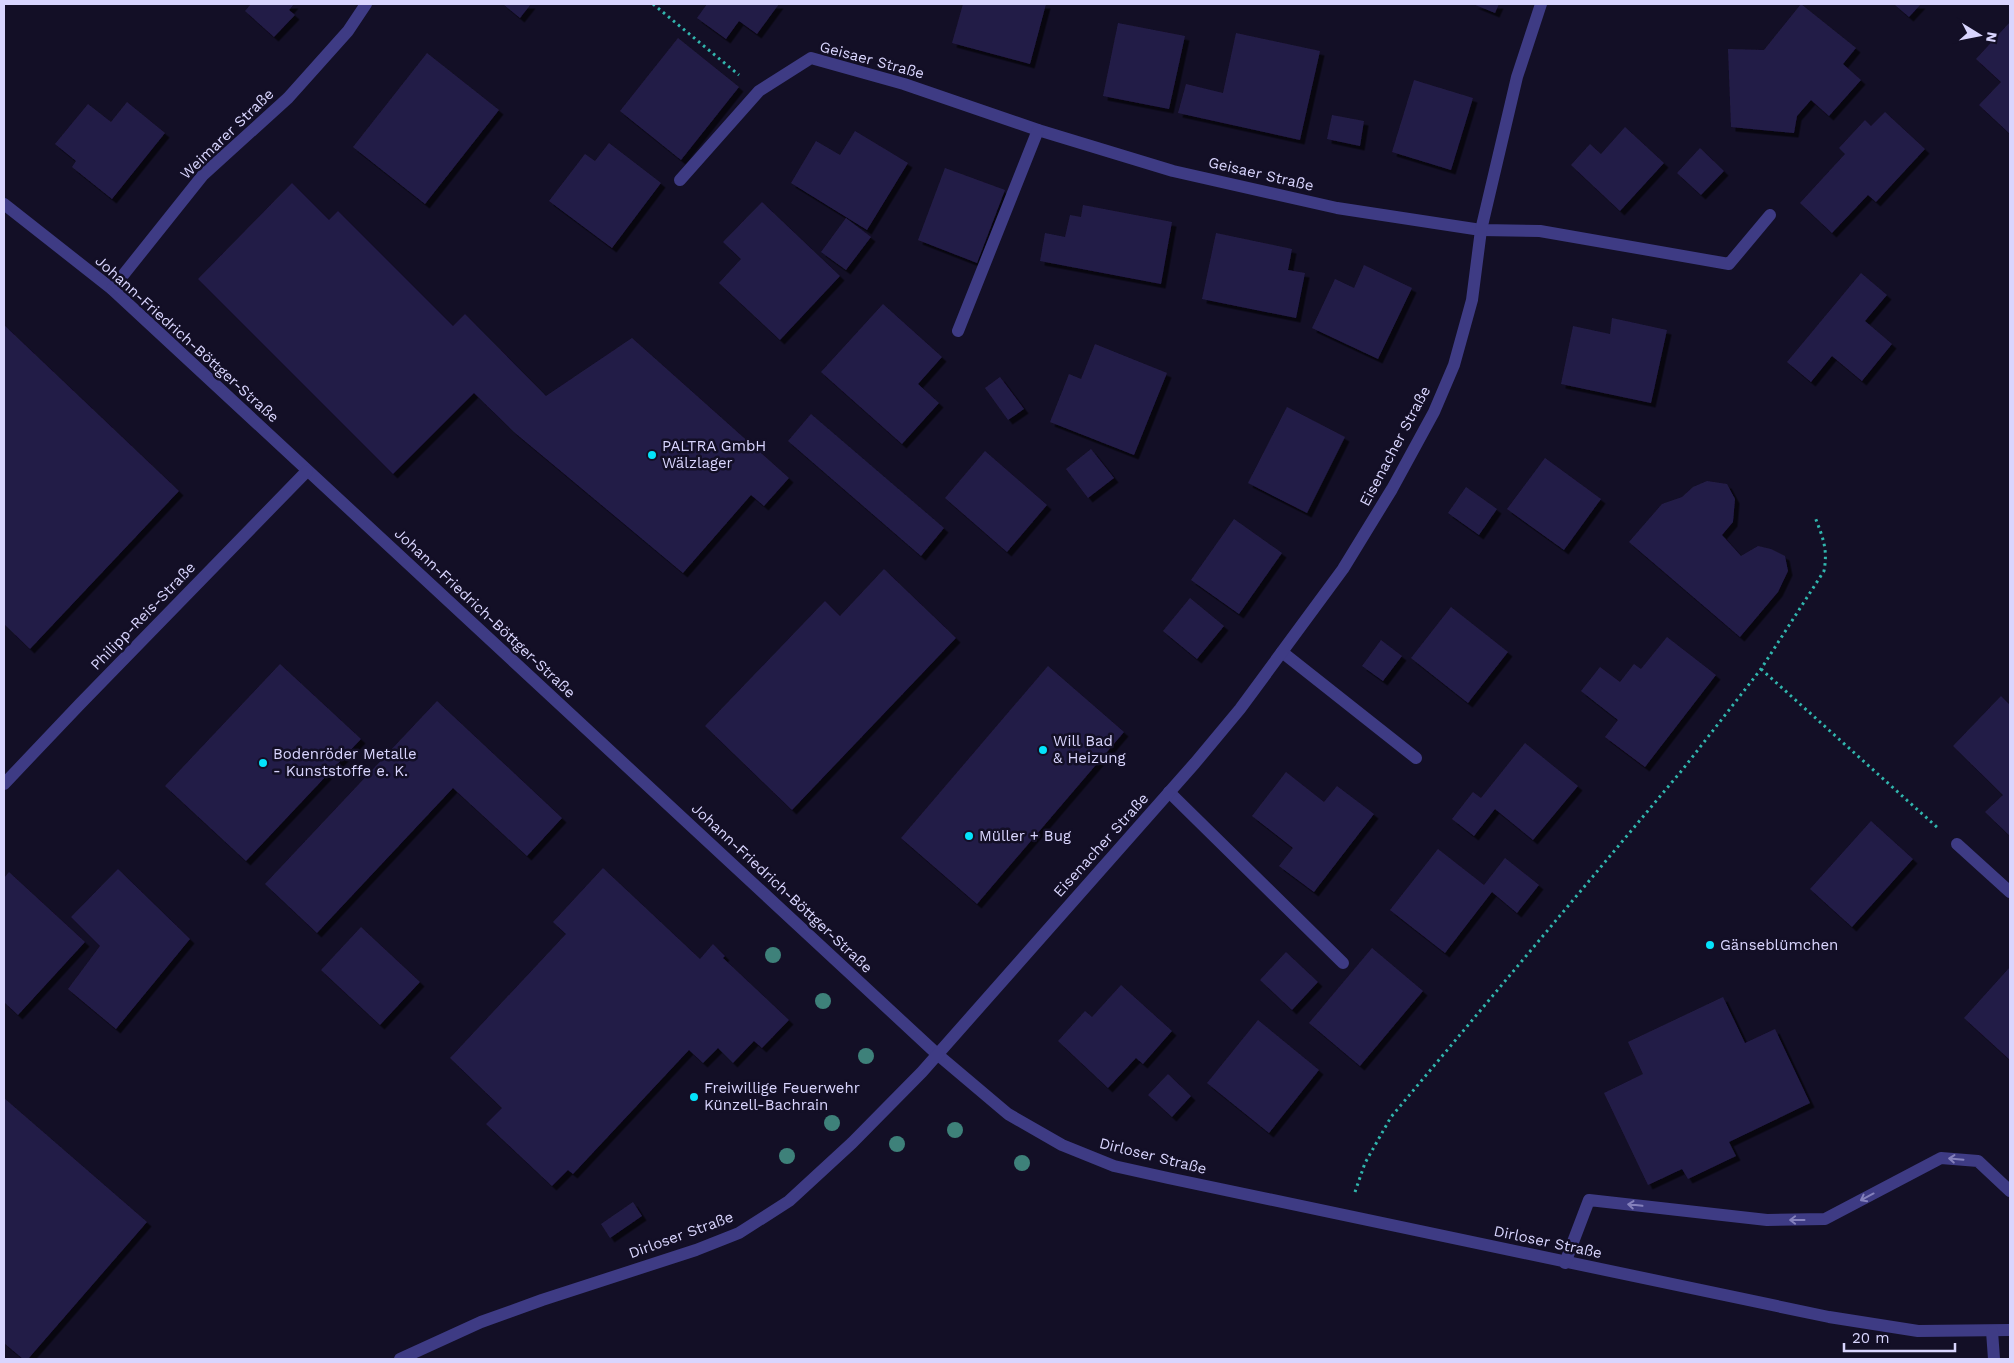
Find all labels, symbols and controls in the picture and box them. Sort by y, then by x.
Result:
north arrow [1954,10,2004,60]
text: N [1983,31,2001,44]
street label: Geisaer Straße [818,37,926,83]
street label: Weimarer Straße [177,85,277,183]
street label: Geisaer Straße [1207,153,1315,195]
street label: Johann-Friedrich-Böttger-Straße [91,252,283,426]
street label: Eisenacher Straße [1356,383,1434,509]
place label: PALTRA GmbH Wälzlager [662,437,766,472]
marker: PALTRA GmbH Wälzlager [646,449,658,461]
street label: Johann-Friedrich-Böttger-Straße [391,524,579,702]
street label: Philipp-Reis-Straße [87,558,199,674]
place label: Will Bad & Heizung [1053,732,1126,767]
marker: Will Bad & Heizung [1037,744,1049,756]
place label: Bodenröder Metalle - Kunststoffe e. K. [273,745,417,780]
marker: Bodenröder Metalle - Kunststoffe e. K. [257,757,269,769]
street label: Eisenacher Straße [1050,789,1152,901]
street label: Johann-Friedrich-Böttger-Straße [688,799,876,977]
place label: Müller + Bug [979,827,1071,845]
marker: Müller + Bug [963,830,975,842]
place label: Gänseblümchen [1720,936,1838,954]
marker: Gänseblümchen [1704,939,1716,951]
place label: Freiwillige Feuerwehr Künzell-Bachrain [704,1079,860,1114]
marker: Freiwillige Feuerwehr Künzell-Bachrain [688,1091,700,1103]
street label: Dirloser Straße [1097,1134,1209,1178]
one-way arrow [1948,1154,1964,1164]
one-way arrow [1860,1192,1875,1202]
one-way arrow [1627,1200,1643,1210]
street label: Dirloser Straße [626,1208,736,1262]
one-way arrow [1789,1215,1805,1225]
street label: Dirloser Straße [1492,1222,1604,1262]
scale bar [1844,1320,1955,1352]
text: 20 m [1852,1329,1890,1347]

